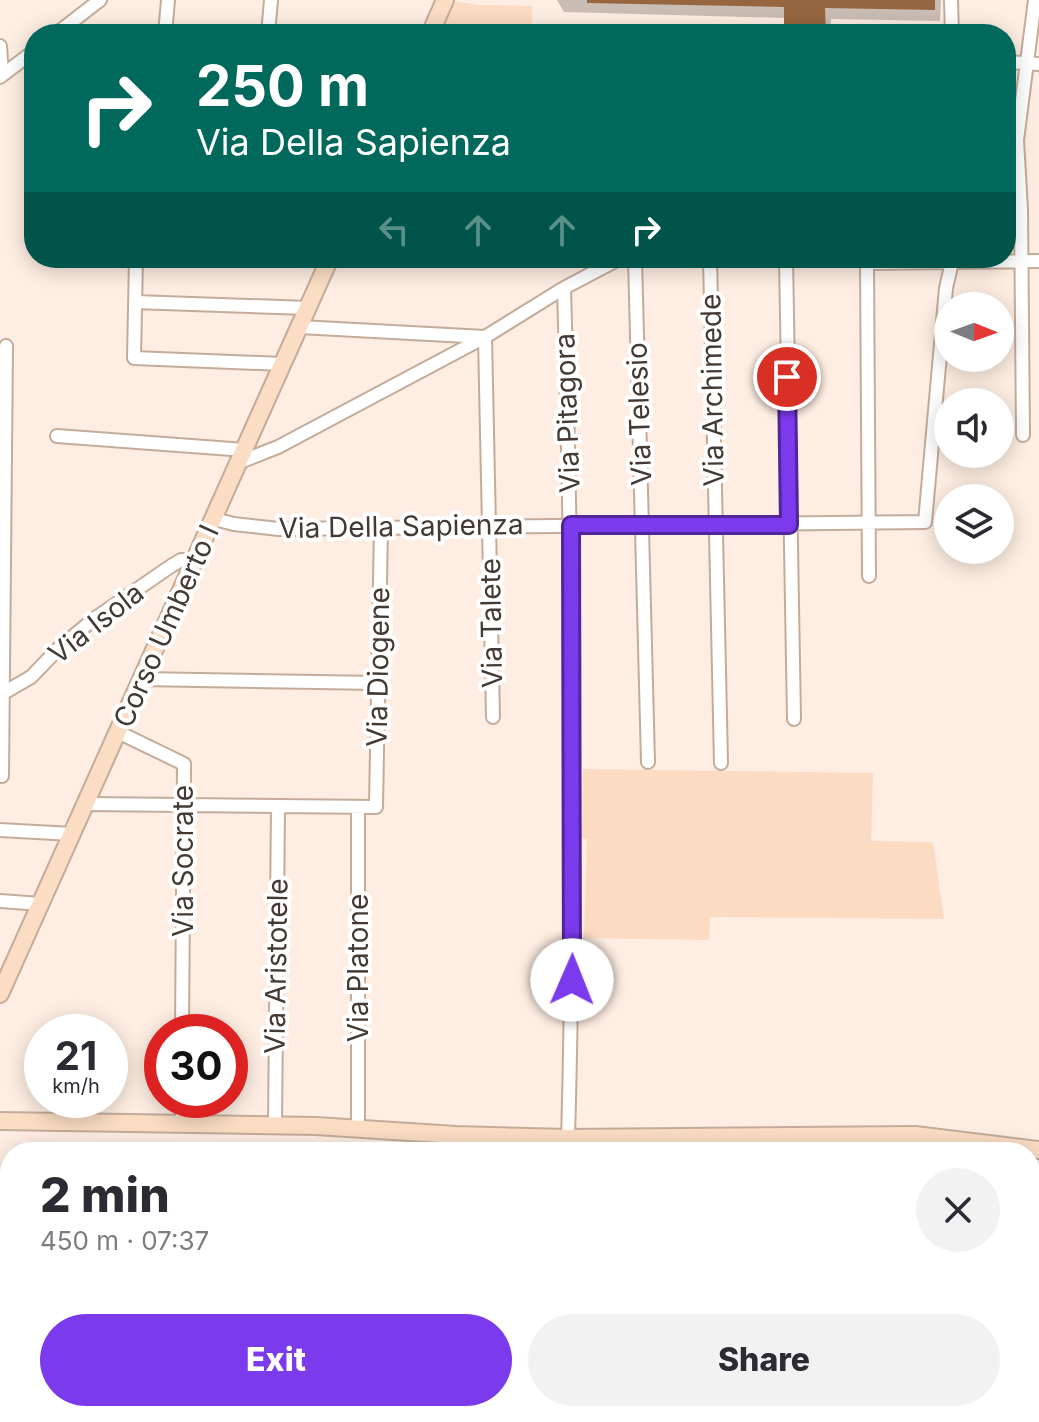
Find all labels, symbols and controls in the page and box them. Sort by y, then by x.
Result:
text: 250 m [196,52,369,120]
icon: right [64,56,168,160]
text: Via Della Sapienza [196,120,511,164]
icon: left [372,208,416,252]
icon: ahead [456,208,500,252]
icon: ahead [540,208,584,252]
icon: right [624,208,668,252]
north arrow [934,292,1014,372]
map controls [934,292,1014,564]
street label: Via Archimede [693,293,731,487]
street label: Via Pitagora [547,333,587,493]
street label: Via Telesio [620,342,658,486]
pin [753,343,821,411]
icon: arrive [765,355,809,399]
button: sound [934,388,1014,468]
button: layers [934,484,1014,564]
street label: Via Della Sapienza [278,507,524,545]
street label: Corso Umberto I [106,519,226,733]
street label: Via Talete [473,558,509,688]
street label: Via Isola [42,575,150,671]
street label: Via Diogene [360,587,396,747]
street label: Via Socrate [166,785,200,937]
street label: Via Aristotele [257,878,295,1054]
street label: Via Platone [341,894,375,1042]
position arrow [530,938,614,1022]
speed limit sign: 30 [144,1014,248,1118]
text: 21 [55,1031,97,1080]
text: km/h [52,1074,100,1098]
text: 2 min [40,1165,170,1224]
button: close [916,1168,1000,1252]
text: 450 m · 07:37 [40,1225,209,1256]
button: Exit [40,1314,512,1406]
button: Share [528,1314,1000,1406]

